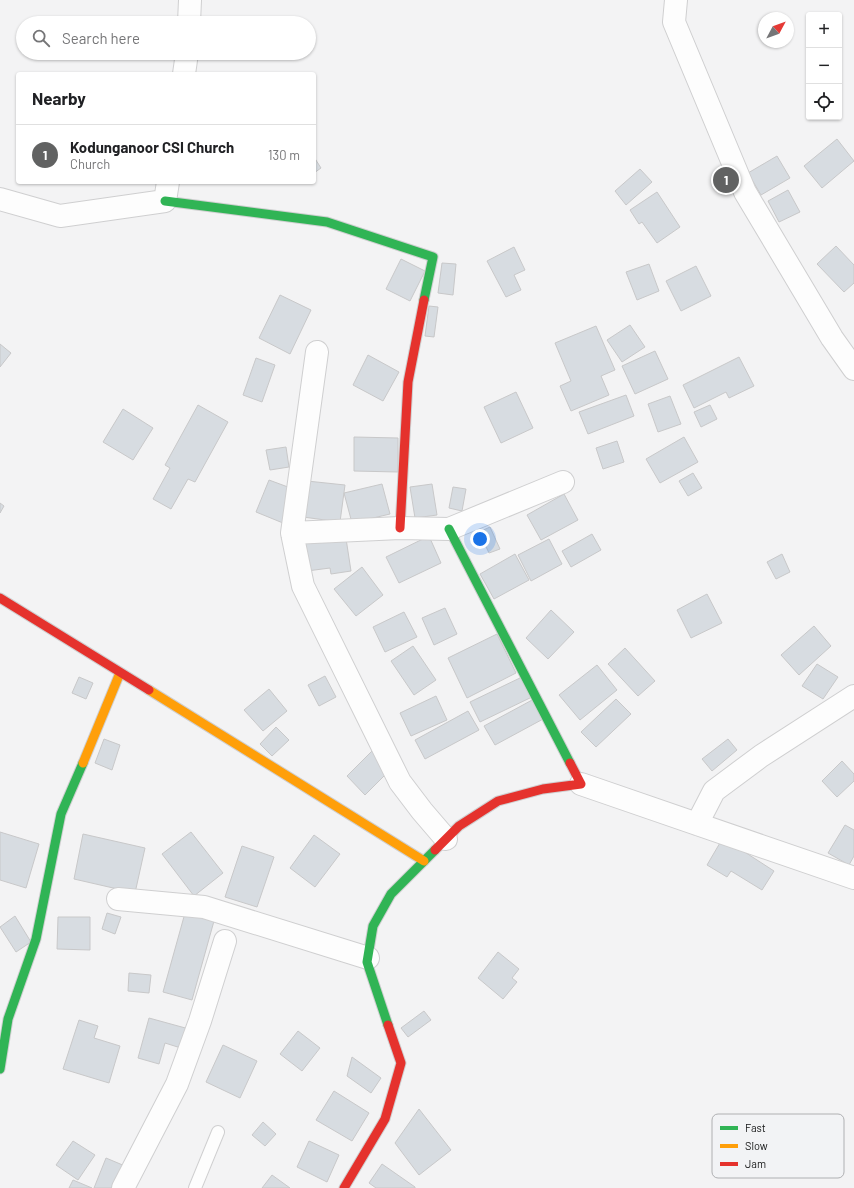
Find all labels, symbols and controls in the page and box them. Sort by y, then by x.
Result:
north arrow [758,12,794,48]
map controls [806,12,842,120]
button: + [806,12,842,48]
search box [16,16,316,60]
icon: search [30,27,52,49]
text: Search here [62,29,140,47]
button: − [806,48,842,84]
button: locate [806,84,842,120]
text: Nearby [32,88,86,108]
text: Kodunganoor CSI Church [70,138,234,156]
text: 1 [43,147,47,163]
text: 130 m [268,147,300,163]
text: Church [70,156,110,172]
pin: 1 [713,165,739,195]
your location [470,529,490,549]
legend [712,1114,844,1178]
text: Fast [745,1121,766,1134]
text: Slow [745,1139,768,1152]
text: Jam [745,1157,766,1170]

